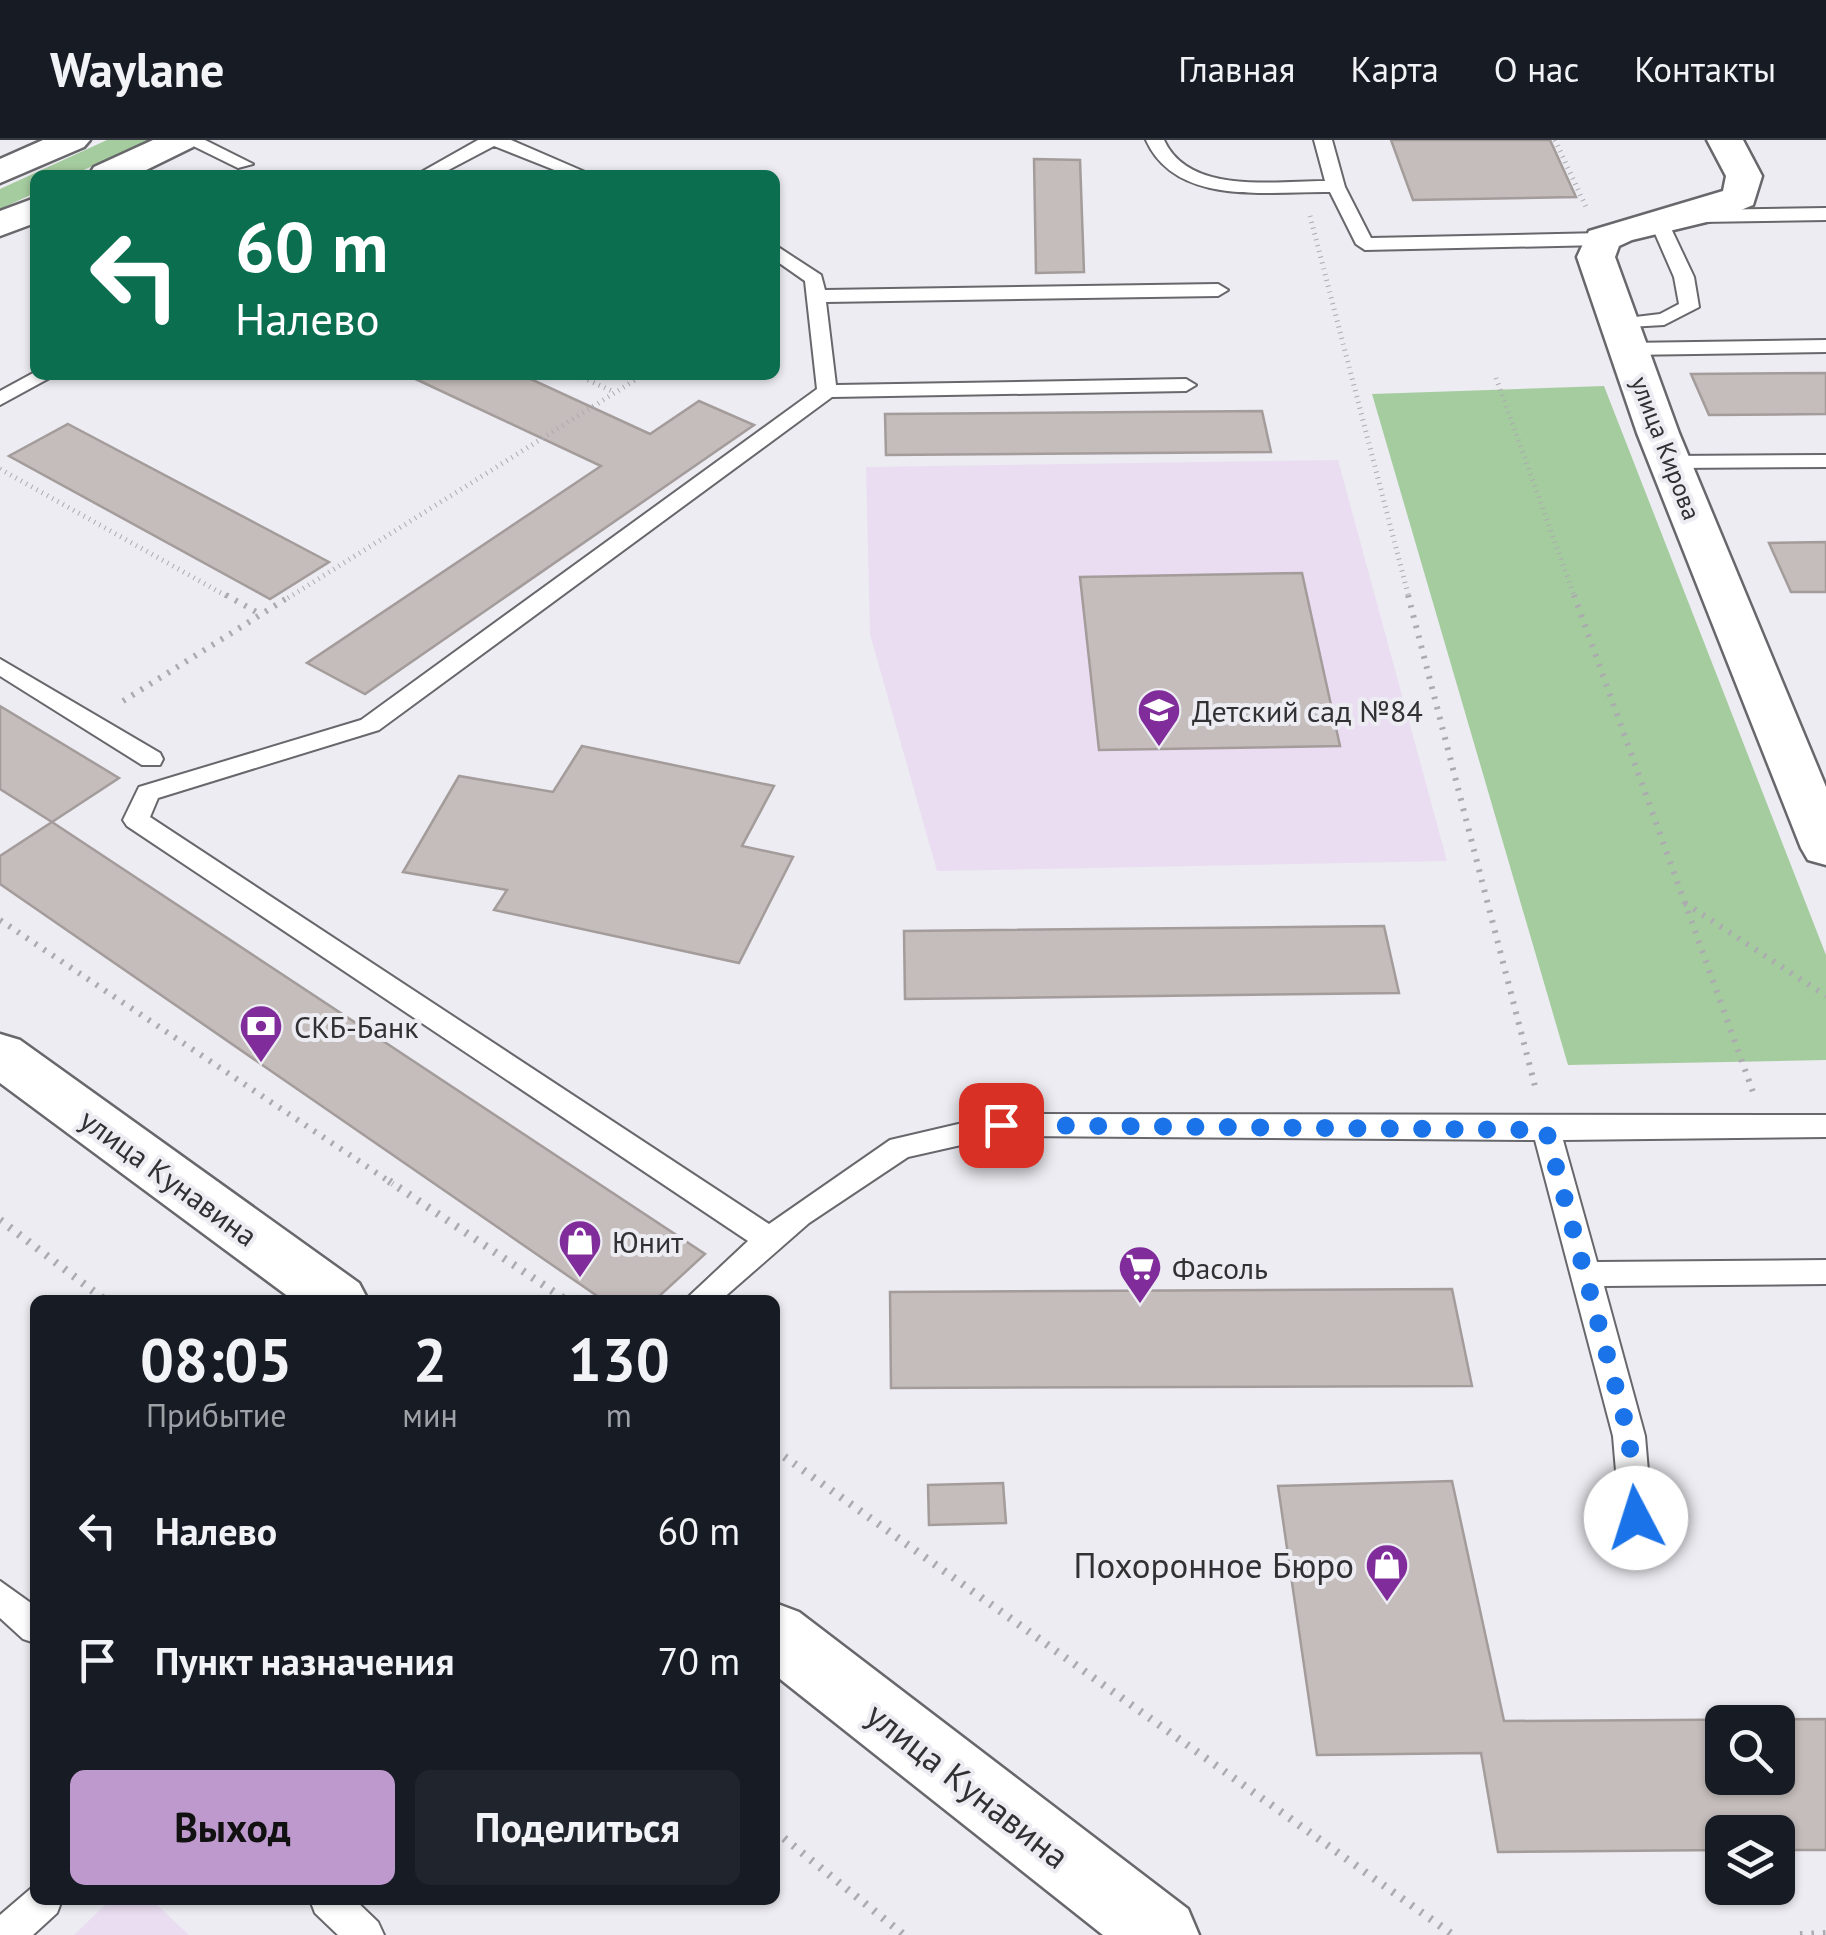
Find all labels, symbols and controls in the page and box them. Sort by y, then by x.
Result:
text: Waylane [50,38,224,100]
text: Главная [1178,46,1295,92]
text: Карта [1350,46,1439,92]
text: О нас [1494,46,1579,92]
text: Контакты [1634,46,1776,92]
text: 60 m [235,201,388,291]
icon: left [70,210,200,340]
text: Налево [235,289,380,347]
street label: улица Кирова [1624,372,1708,524]
school or university icon: Детский сад №84 [1136,687,1182,748]
place label: Детский сад №84 [1192,691,1423,730]
bank icon: СКБ-Банк [238,1003,284,1064]
place label: СКБ-Банк [294,1007,419,1046]
pin [959,1083,1044,1168]
icon: arrive [974,1098,1029,1153]
street label: улица Кунавина [73,1099,265,1255]
shop icon: Юнит [557,1218,603,1279]
place label: Юнит [612,1222,683,1261]
supermarket icon: Фасоль [1117,1244,1163,1305]
place label: Фасоль [1172,1248,1268,1287]
text: 08:05 [140,1320,292,1398]
text: 2 [413,1320,447,1398]
text: 130 [568,1320,670,1398]
text: Прибытие [146,1394,286,1436]
text: мин [402,1394,458,1436]
text: m [606,1394,632,1436]
position arrow [1584,1466,1688,1570]
icon: left [70,1503,125,1558]
text: Налево [155,1506,277,1555]
text: 60 m [658,1506,740,1555]
place label: Похоронное Бюро [1073,1542,1354,1588]
shop icon: Похоронное Бюро [1364,1542,1410,1603]
icon: arrive [70,1633,125,1688]
text: Пункт назначения [155,1636,454,1685]
text: 70 m [658,1636,740,1685]
street label: улица Кунавина [857,1691,1079,1879]
map controls [1705,1705,1795,1905]
button: search [1705,1705,1795,1795]
button: Выход [70,1770,395,1885]
button: Поделиться [415,1770,740,1885]
button: layers [1705,1815,1795,1905]

